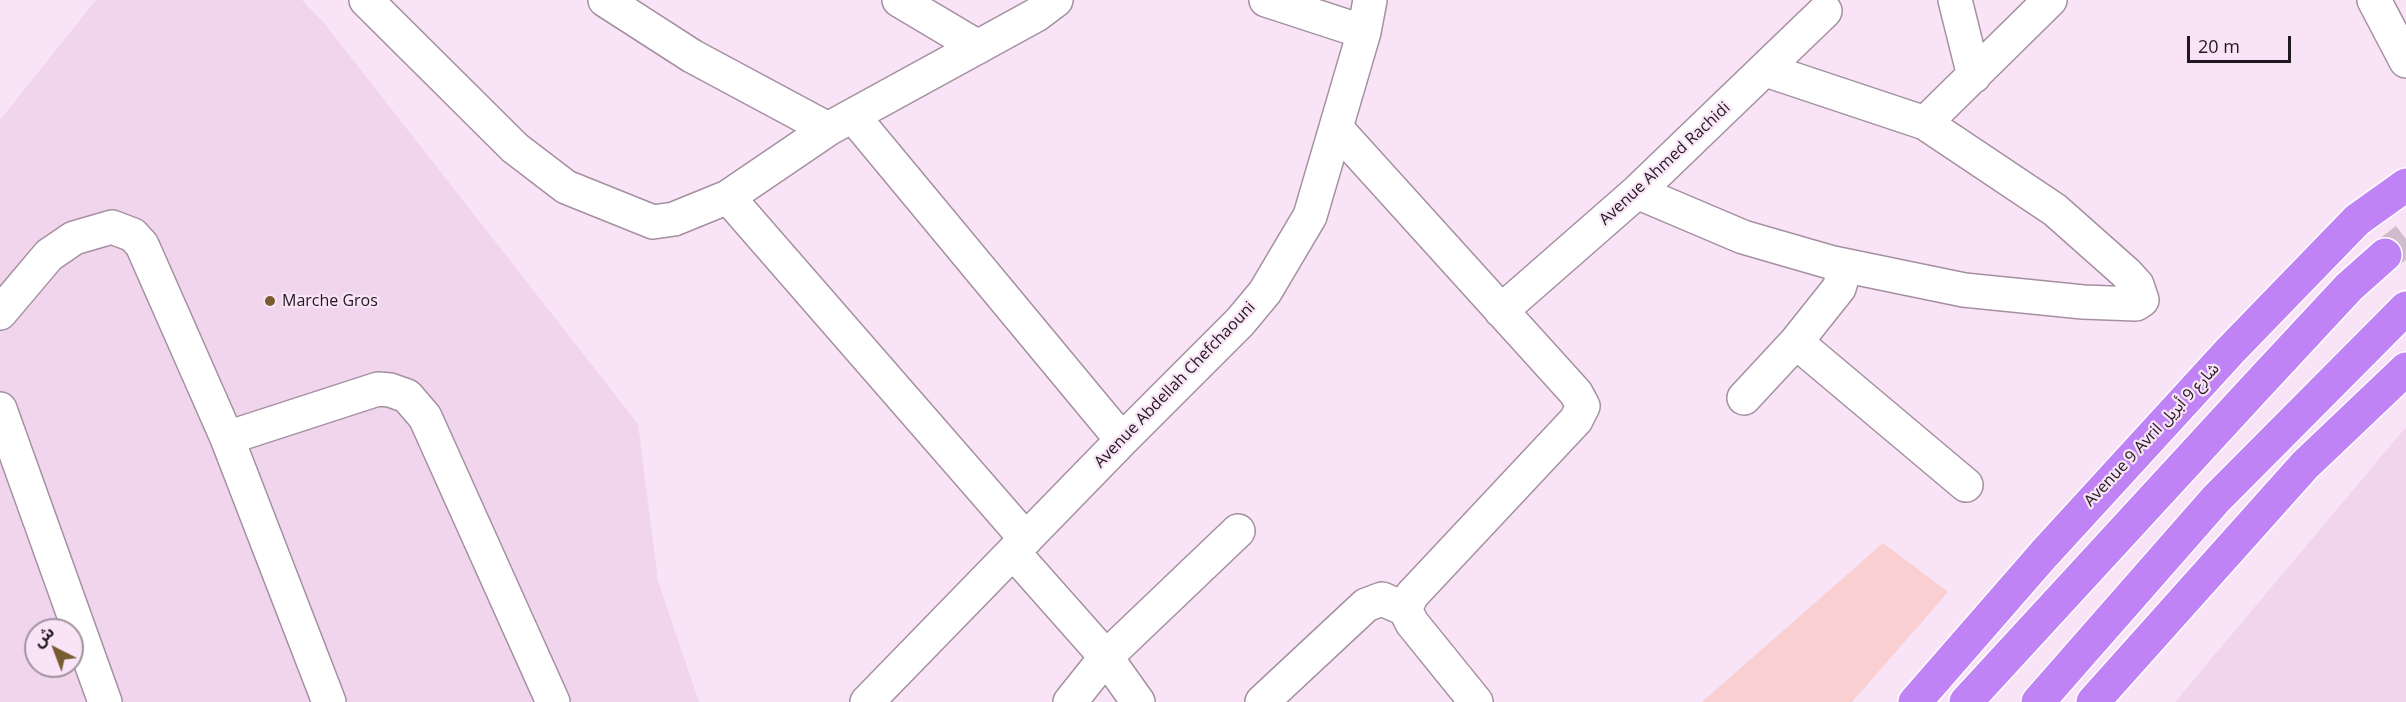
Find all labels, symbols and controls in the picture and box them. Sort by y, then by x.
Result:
scale bar [2190,24,2294,62]
text: 20 m [2198,34,2240,58]
street label: Avenue Ahmed Rachidi [1596,98,1734,230]
place label: Marche Gros [282,291,378,311]
marker: Marche Gros [263,294,277,308]
street label: Avenue Abdellah Chefchaouni [1091,298,1259,472]
street label: Avenue 9 Avril شارع 9 أبريل [2081,359,2223,511]
north arrow [24,618,84,678]
text: ش [28,621,59,652]

